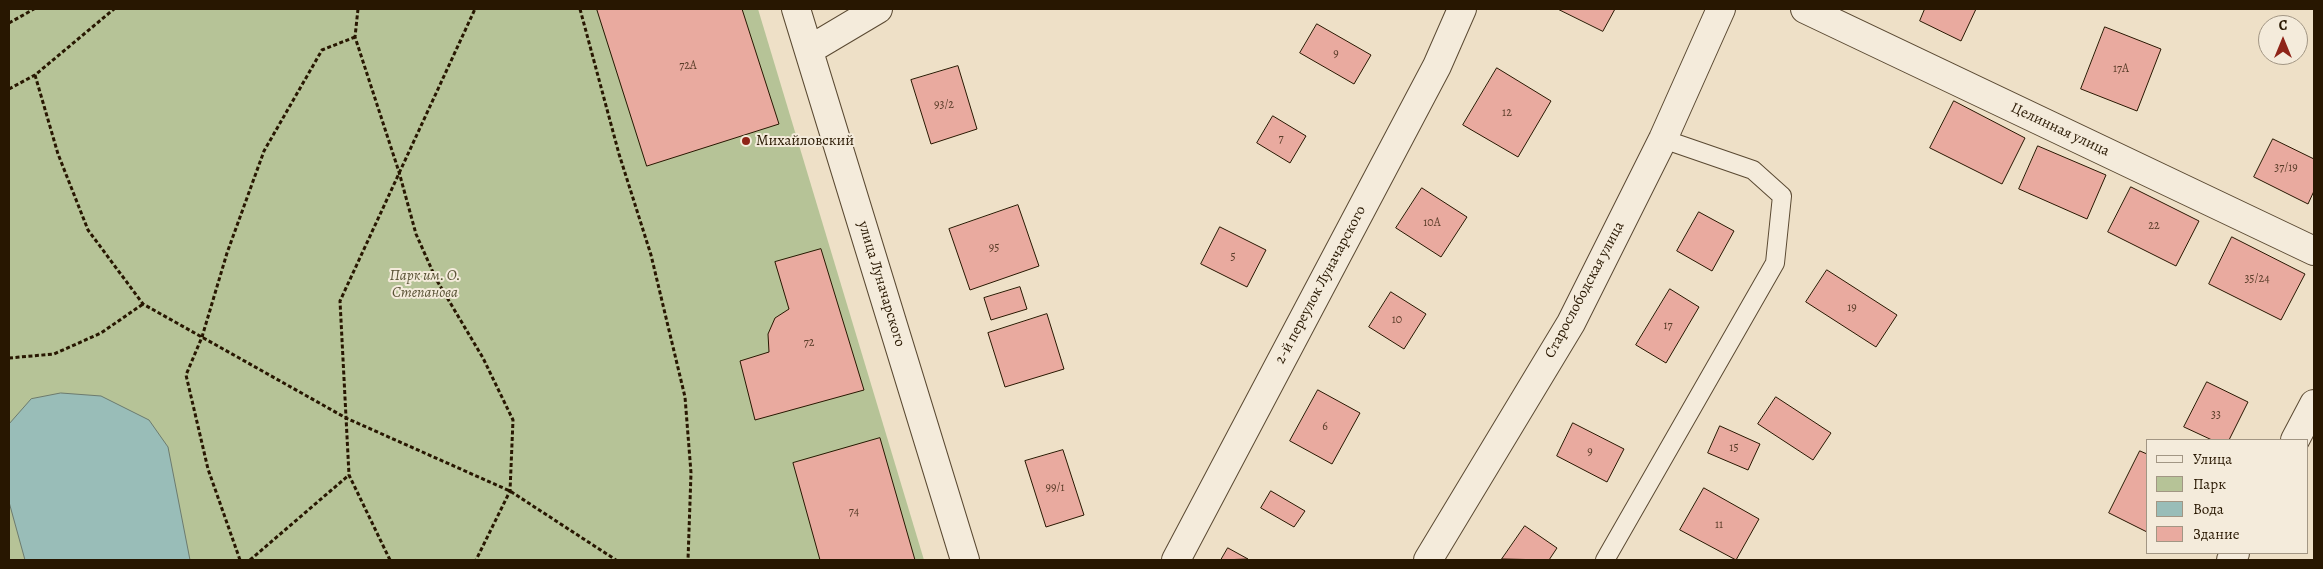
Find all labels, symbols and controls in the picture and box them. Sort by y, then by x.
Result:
north arrow [2258,15,2308,65]
text: С [2279,16,2287,35]
house number: 9 [1333,47,1339,61]
house number: 72А [679,59,697,73]
house number: 17А [2113,62,2129,76]
house number: 93/2 [934,98,954,112]
street label: Целинная улица [2008,99,2112,161]
house number: 12 [1502,106,1512,120]
place label: Михайловский [756,132,854,150]
house number: 7 [1278,132,1284,146]
marker: Михайловский [740,135,752,147]
house number: 37/19 [2274,161,2298,175]
street label: 2-й переулок Луначарского [1272,203,1370,367]
house number: 10А [1423,216,1441,230]
street label: улица Луначарского [853,219,909,349]
street label: Старослободская улица [1541,219,1629,361]
house number: 22 [2148,219,2160,233]
house number: 95 [989,241,999,255]
house number: 5 [1230,250,1236,264]
park label: Парк им. О. Степанова [390,267,460,302]
house number: 35/24 [2244,272,2270,286]
house number: 19 [1847,301,1857,315]
house number: 10 [1392,313,1402,327]
house number: 17 [1663,319,1673,333]
house number: 72 [804,336,814,350]
house number: 33 [2211,408,2221,422]
house number: 6 [1322,420,1328,434]
legend [2146,439,2308,554]
house number: 15 [1729,441,1739,455]
house number: 9 [1587,445,1593,459]
text: Улица [2193,449,2232,469]
text: Парк [2193,474,2226,494]
house number: 99/1 [1046,481,1064,495]
text: Вода [2193,499,2224,519]
house number: 74 [849,505,859,519]
house number: 11 [1715,518,1723,532]
text: Здание [2193,524,2240,544]

